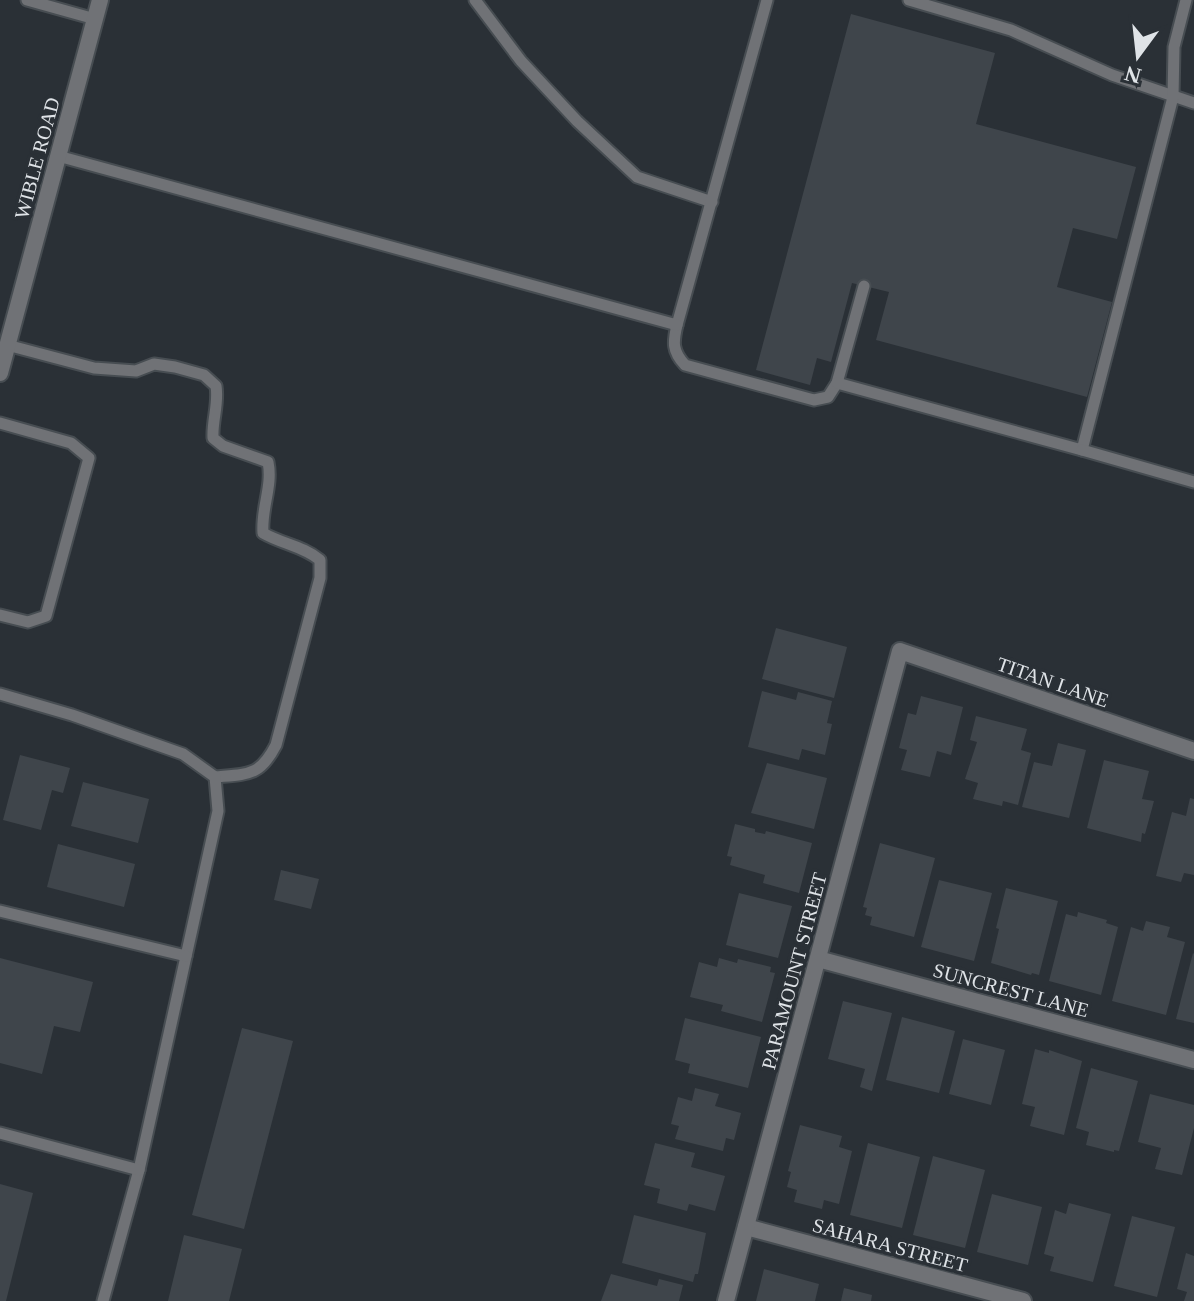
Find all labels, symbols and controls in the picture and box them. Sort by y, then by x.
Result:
north arrow [1098,16,1178,96]
text: N [1122,61,1144,89]
street label: WIBLE ROAD [10,95,64,221]
street label: TITAN LANE [994,653,1112,711]
street label: PARAMOUNT STREET [757,870,831,1072]
street label: SUNCREST LANE [931,959,1091,1021]
street label: SAHARA STREET [810,1214,970,1276]

